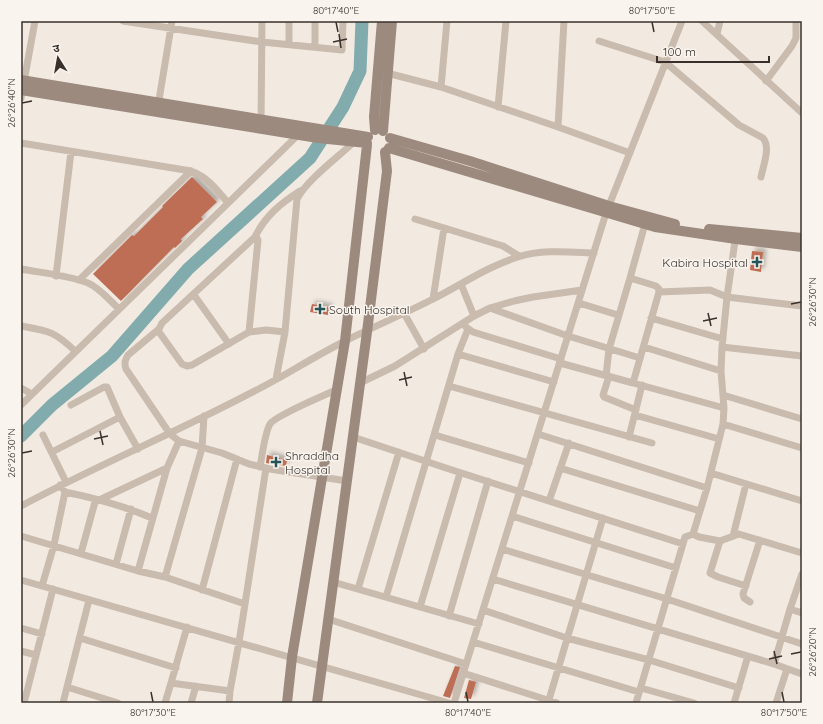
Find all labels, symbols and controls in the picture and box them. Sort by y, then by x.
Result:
text: 80°17'40"E [313,4,359,17]
text: 80°17'50"E [629,4,675,17]
north arrow [38,38,78,78]
scale bar [657,38,769,64]
text: उ [52,41,61,56]
text: 100 m [663,44,696,59]
text: 26°26'40"N [5,78,18,128]
place label: Kabira Hospital [662,255,748,270]
marker: Kabira Hospital [751,256,763,268]
text: 26°26'30"N [806,277,819,327]
place label: South Hospital [329,302,409,317]
marker: South Hospital [314,303,326,315]
text: 26°26'30"N [5,428,18,478]
place label: Shraddha Hospital [285,448,339,477]
marker: Shraddha Hospital [270,456,282,468]
text: 26°26'20"N [806,627,819,677]
text: 80°17'30"E [130,706,176,719]
text: 80°17'40"E [445,706,491,719]
text: 80°17'50"E [761,706,807,719]

